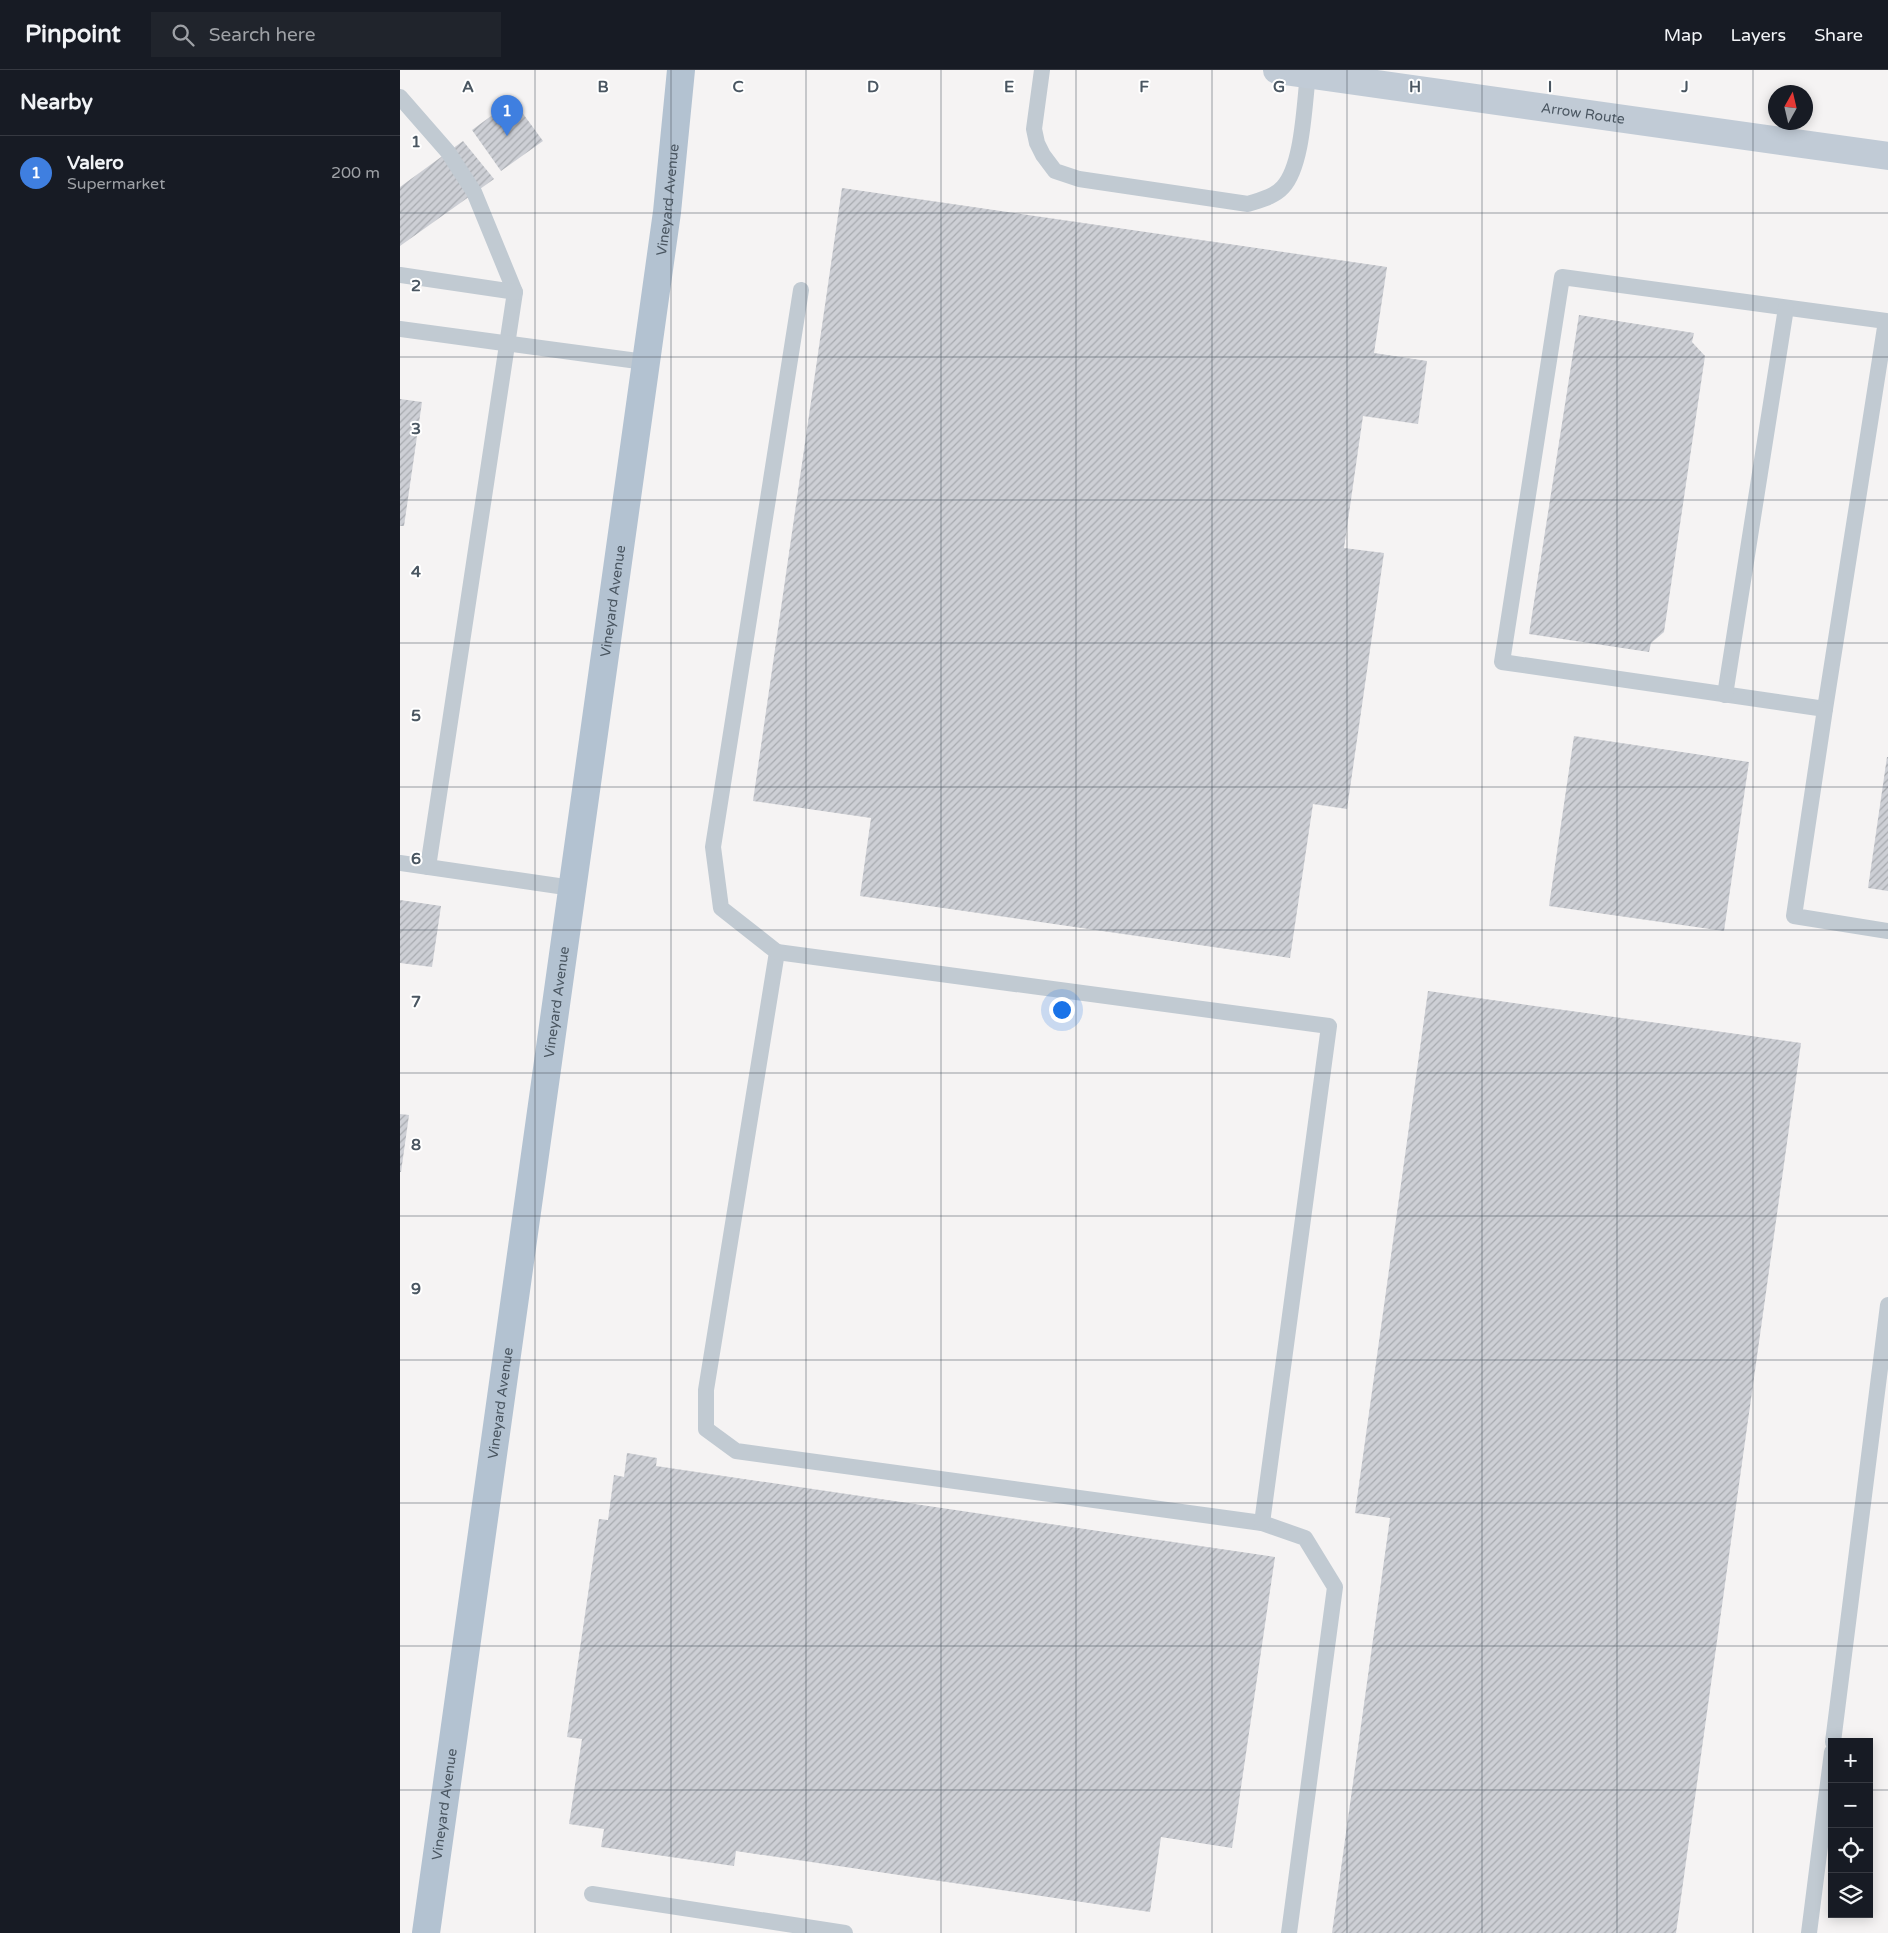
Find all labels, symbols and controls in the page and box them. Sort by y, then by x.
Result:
search box [151,12,501,57]
text: Pinpoint [25,20,121,49]
icon: search [169,21,197,49]
text: Search here [209,24,316,46]
text: Map [1664,24,1703,46]
text: Layers [1731,24,1786,46]
text: Share [1814,24,1863,46]
text: A [462,77,474,97]
text: B [597,77,609,97]
text: C [732,77,744,97]
text: D [867,77,879,97]
text: E [1004,77,1014,97]
text: F [1139,77,1149,97]
text: G [1273,77,1285,97]
text: H [1409,77,1421,97]
text: I [1548,77,1552,97]
text: J [1680,77,1689,97]
north arrow [1768,85,1813,130]
text: Nearby [20,90,93,115]
pin: 1 [491,95,523,136]
street label: Arrow Route [1540,99,1626,127]
text: 1 [411,132,421,152]
street label: Vineyard Avenue [652,143,682,257]
text: Valero [67,152,124,174]
text: 1 [31,163,41,183]
text: 200 m [331,163,380,183]
text: Supermarket [67,174,165,194]
text: 2 [411,276,421,296]
text: 3 [411,419,421,439]
street label: Vineyard Avenue [596,544,629,658]
text: 4 [411,562,421,582]
text: 5 [411,706,421,726]
text: 6 [411,849,421,869]
street label: Vineyard Avenue [540,945,573,1059]
text: 7 [411,992,421,1012]
your location [1049,997,1075,1023]
text: 8 [411,1135,421,1155]
text: 9 [411,1279,421,1299]
street label: Vineyard Avenue [484,1346,516,1460]
map controls [1828,1738,1873,1918]
button: + [1828,1738,1873,1783]
street label: Vineyard Avenue [428,1747,460,1861]
button: − [1828,1783,1873,1828]
button: locate [1828,1828,1873,1873]
button: layers [1828,1873,1873,1918]

